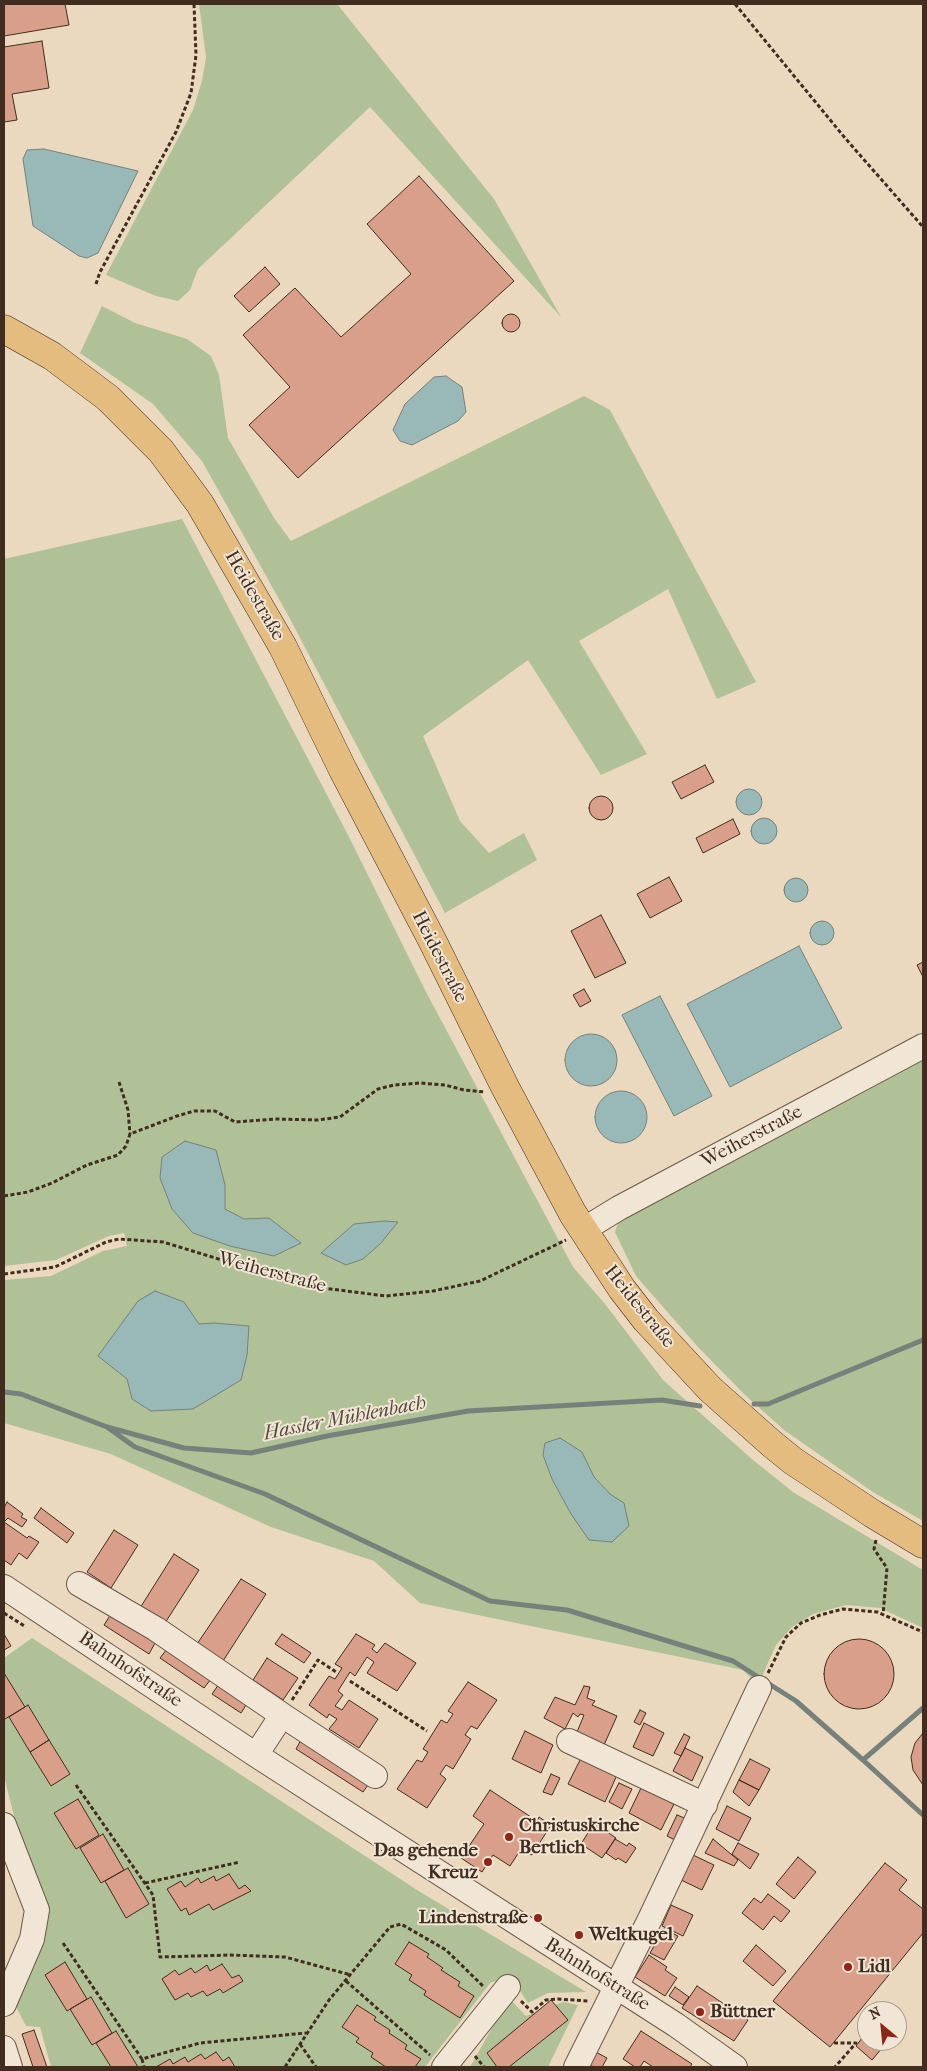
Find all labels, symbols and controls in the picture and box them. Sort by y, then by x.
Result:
street label: Heidestraße [219,547,289,645]
street label: Heidestraße [406,907,472,1007]
street label: Weiherstraße [698,1101,806,1173]
street label: Weiherstraße [215,1248,329,1298]
street label: Heidestraße [599,1261,679,1353]
water label: Hassler Mühlenbach [262,1392,428,1446]
street label: Bahnhofstraße [74,1627,186,1713]
place label: Christuskirche Bertlich [519,1815,639,1859]
marker: Christuskirche Bertlich [503,1831,515,1843]
place label: Das gehende Kreuz [373,1840,478,1884]
marker: Das gehende Kreuz [482,1856,494,1868]
place label: Lindenstraße [419,1907,528,1929]
marker: Lindenstraße [532,1912,544,1924]
place label: Weltkugel [589,1924,673,1946]
marker: Weltkugel [573,1929,585,1941]
street label: Bahnhofstraße [540,1934,654,2016]
place label: Lidl [858,1956,891,1978]
marker: Lidl [842,1961,854,1973]
place label: Büttner [710,2001,775,2023]
north arrow [857,2001,907,2051]
text: N [867,2003,884,2023]
marker: Büttner [694,2006,706,2018]

